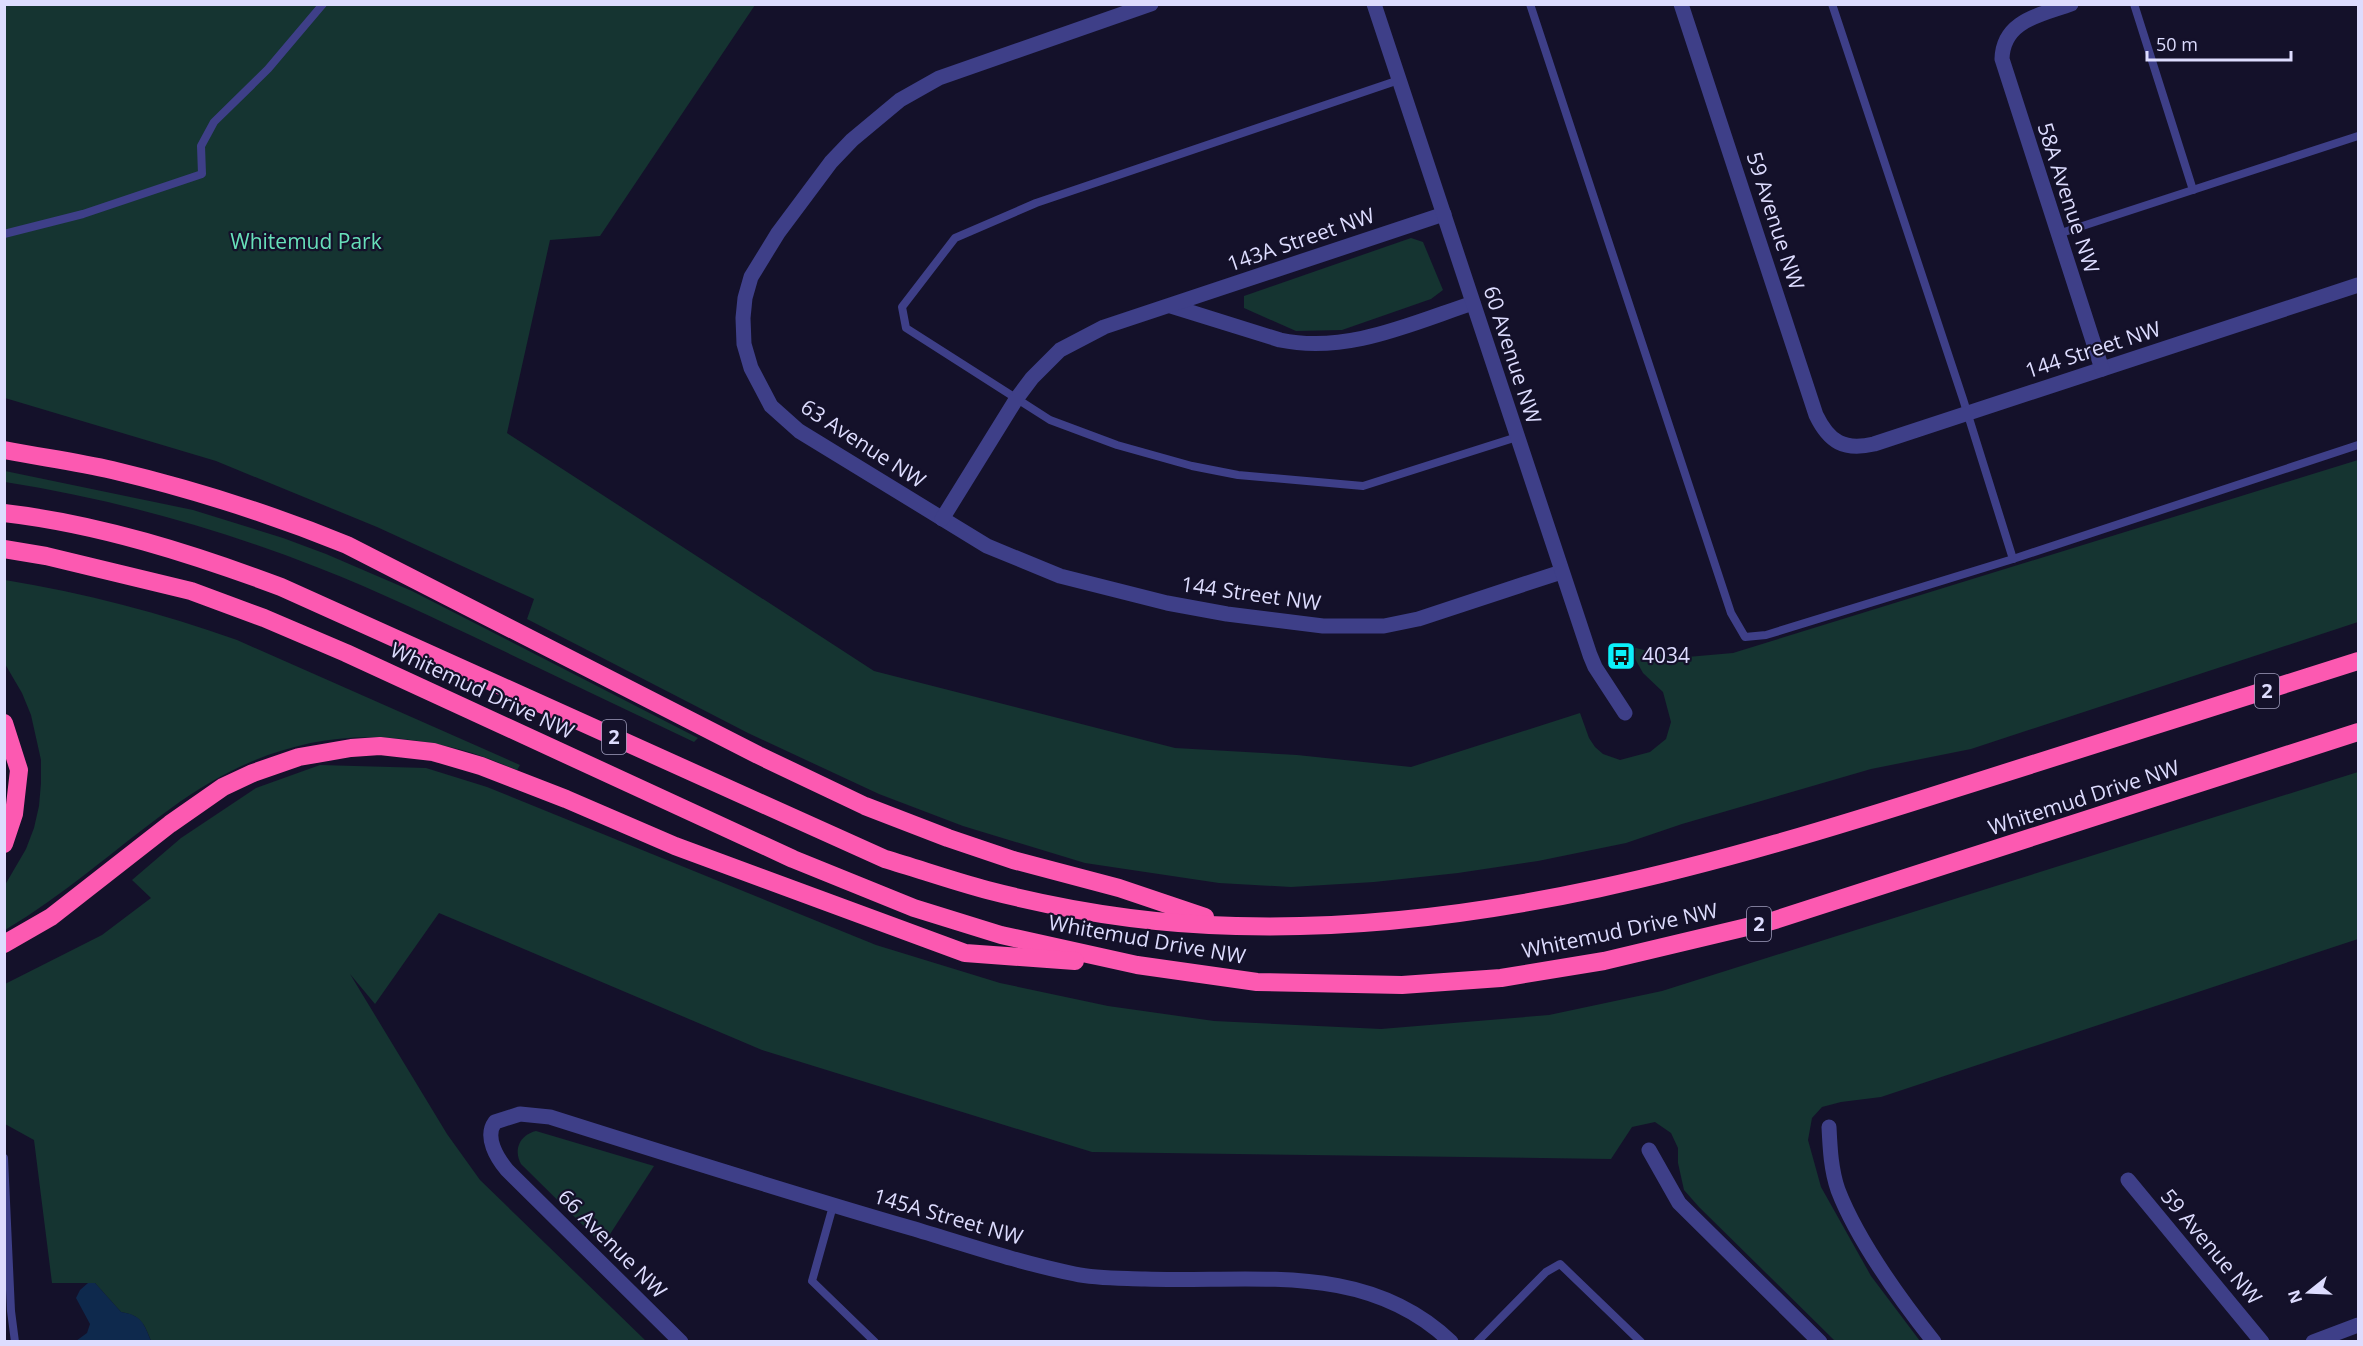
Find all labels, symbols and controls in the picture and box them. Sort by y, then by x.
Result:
scale bar [2147,24,2291,62]
text: 50 m [2156,32,2198,56]
street label: 58A Avenue NW [2031,119,2107,277]
street label: 59 Avenue NW [1741,148,1812,294]
street label: 143A Street NW [1223,201,1379,277]
park label: Whitemud Park [230,227,382,255]
street label: 60 Avenue NW [1478,282,1549,428]
street label: 144 Street NW [2021,314,2165,384]
street label: 63 Avenue NW [796,392,932,494]
street label: 144 Street NW [1179,569,1323,617]
street label: Whitemud Drive NW [386,635,579,745]
bus stop icon: 4034 [1605,640,1637,672]
place label: 4034 [1642,641,1690,669]
road number: 2 [2255,674,2279,708]
road number: 2 [602,720,626,754]
street label: Whitemud Drive NW [1984,753,2183,841]
street label: Whitemud Drive NW [1519,895,1721,964]
road number: 2 [1747,907,1771,941]
street label: Whitemud Drive NW [1046,908,1248,970]
street label: 145A Street NW [870,1181,1027,1251]
street label: 59 Avenue NW [2155,1182,2269,1311]
street label: 66 Avenue NW [552,1183,674,1304]
north arrow [2279,1262,2339,1322]
text: N [2282,1287,2307,1306]

